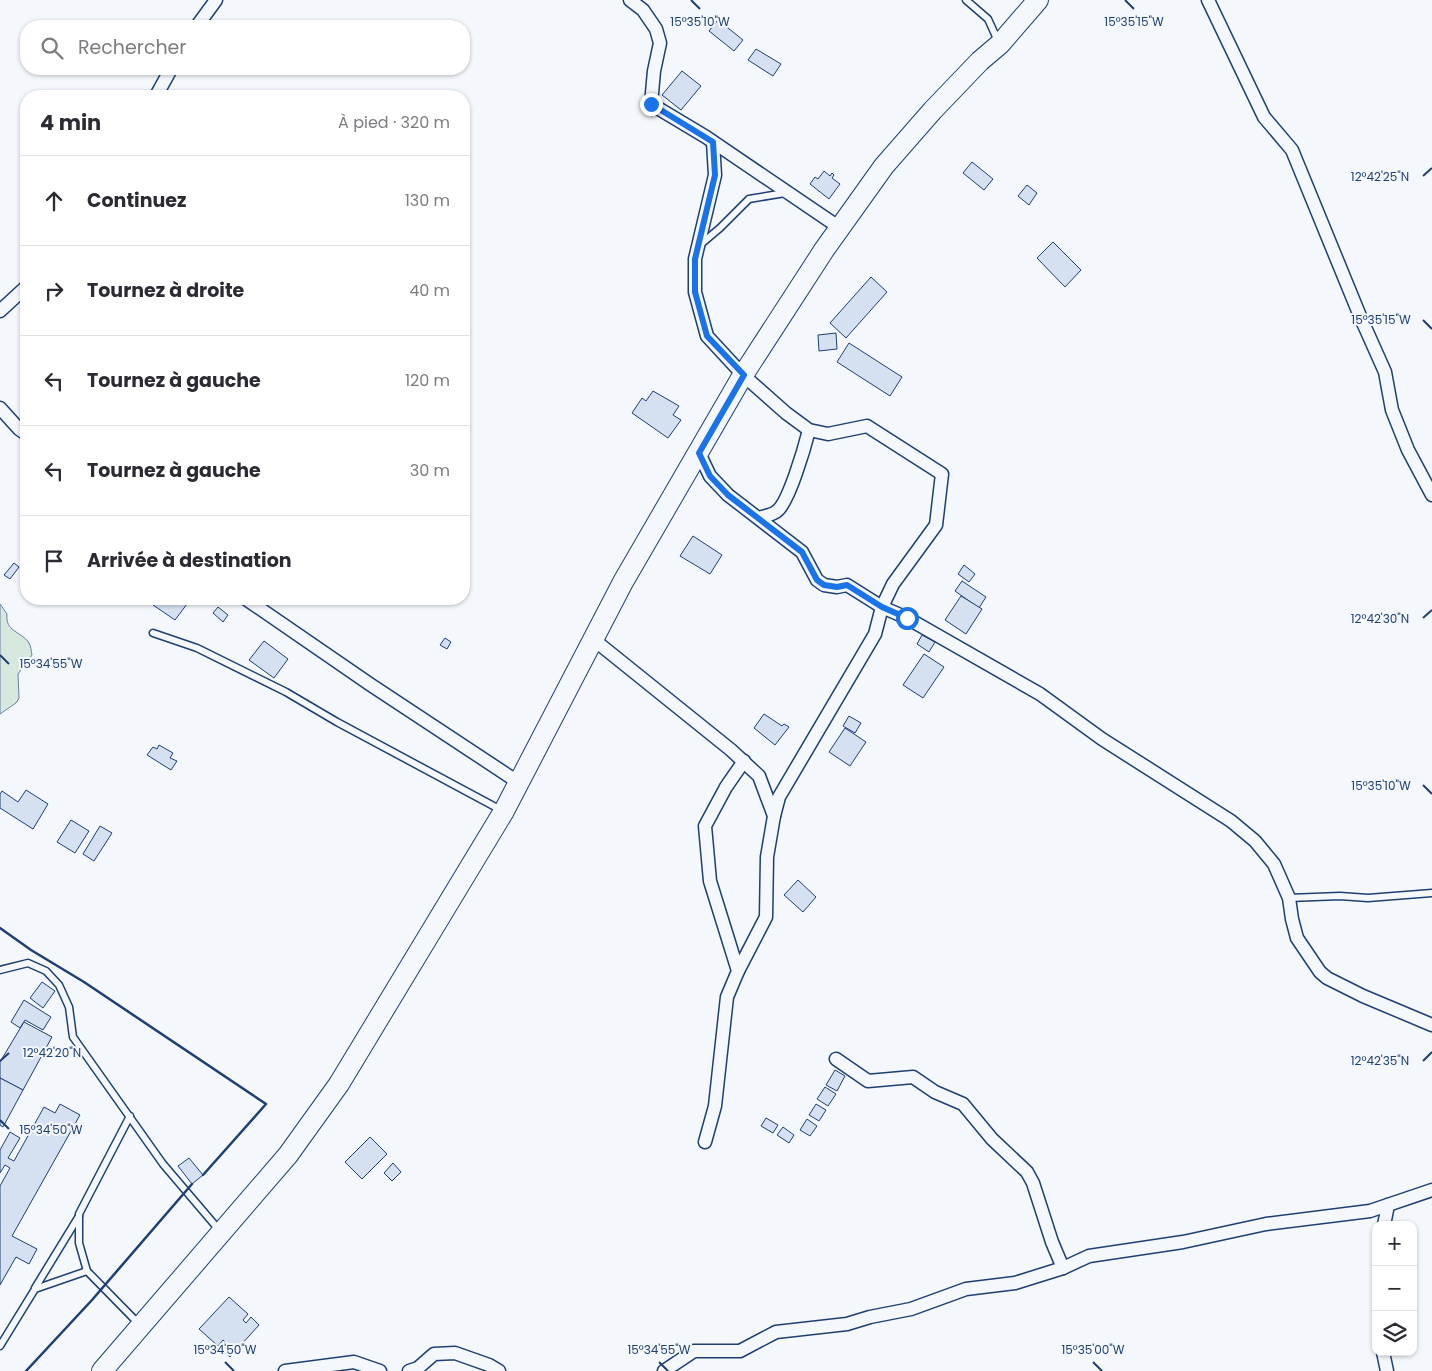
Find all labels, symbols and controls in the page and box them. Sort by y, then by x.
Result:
text: 15°35'10"W [670,13,730,30]
text: 15°35'15"W [1104,13,1164,30]
search box [20,20,470,75]
icon: search [38,34,66,62]
text: Rechercher [78,34,186,61]
route end [640,93,663,116]
text: 4 min [40,108,101,137]
text: À pied · 320 m [338,111,450,134]
text: 12°42'25"N [1351,168,1409,185]
icon: ahead [40,187,68,215]
text: Continuez [87,187,186,214]
text: 130 m [405,189,450,212]
icon: right [40,277,68,305]
text: Tournez à droite [87,277,244,304]
text: 40 m [409,279,450,302]
text: 15°35'15"W [1351,311,1411,328]
icon: left [40,367,68,395]
text: Tournez à gauche [87,367,261,394]
text: 120 m [405,369,450,392]
icon: left [40,457,68,485]
text: Tournez à gauche [87,457,261,484]
text: 30 m [410,459,450,482]
icon: arrive [40,547,68,575]
text: Arrivée à destination [87,547,292,574]
route start [896,607,919,630]
text: 12°42'30"N [1351,610,1409,627]
text: 15°34'55"W [19,655,83,672]
text: 15°35'10"W [1351,777,1411,794]
text: 12°42'20"N [23,1044,81,1061]
text: 12°42'35"N [1351,1052,1409,1069]
text: 15°34'50"W [19,1121,83,1138]
map controls [1372,1221,1417,1356]
button: + [1372,1221,1417,1266]
button: − [1372,1266,1417,1311]
button: layers [1372,1311,1417,1356]
text: 15°34'50"W [193,1341,257,1358]
text: 15°34'55"W [627,1341,691,1358]
text: 15°35'00"W [1061,1341,1125,1358]

